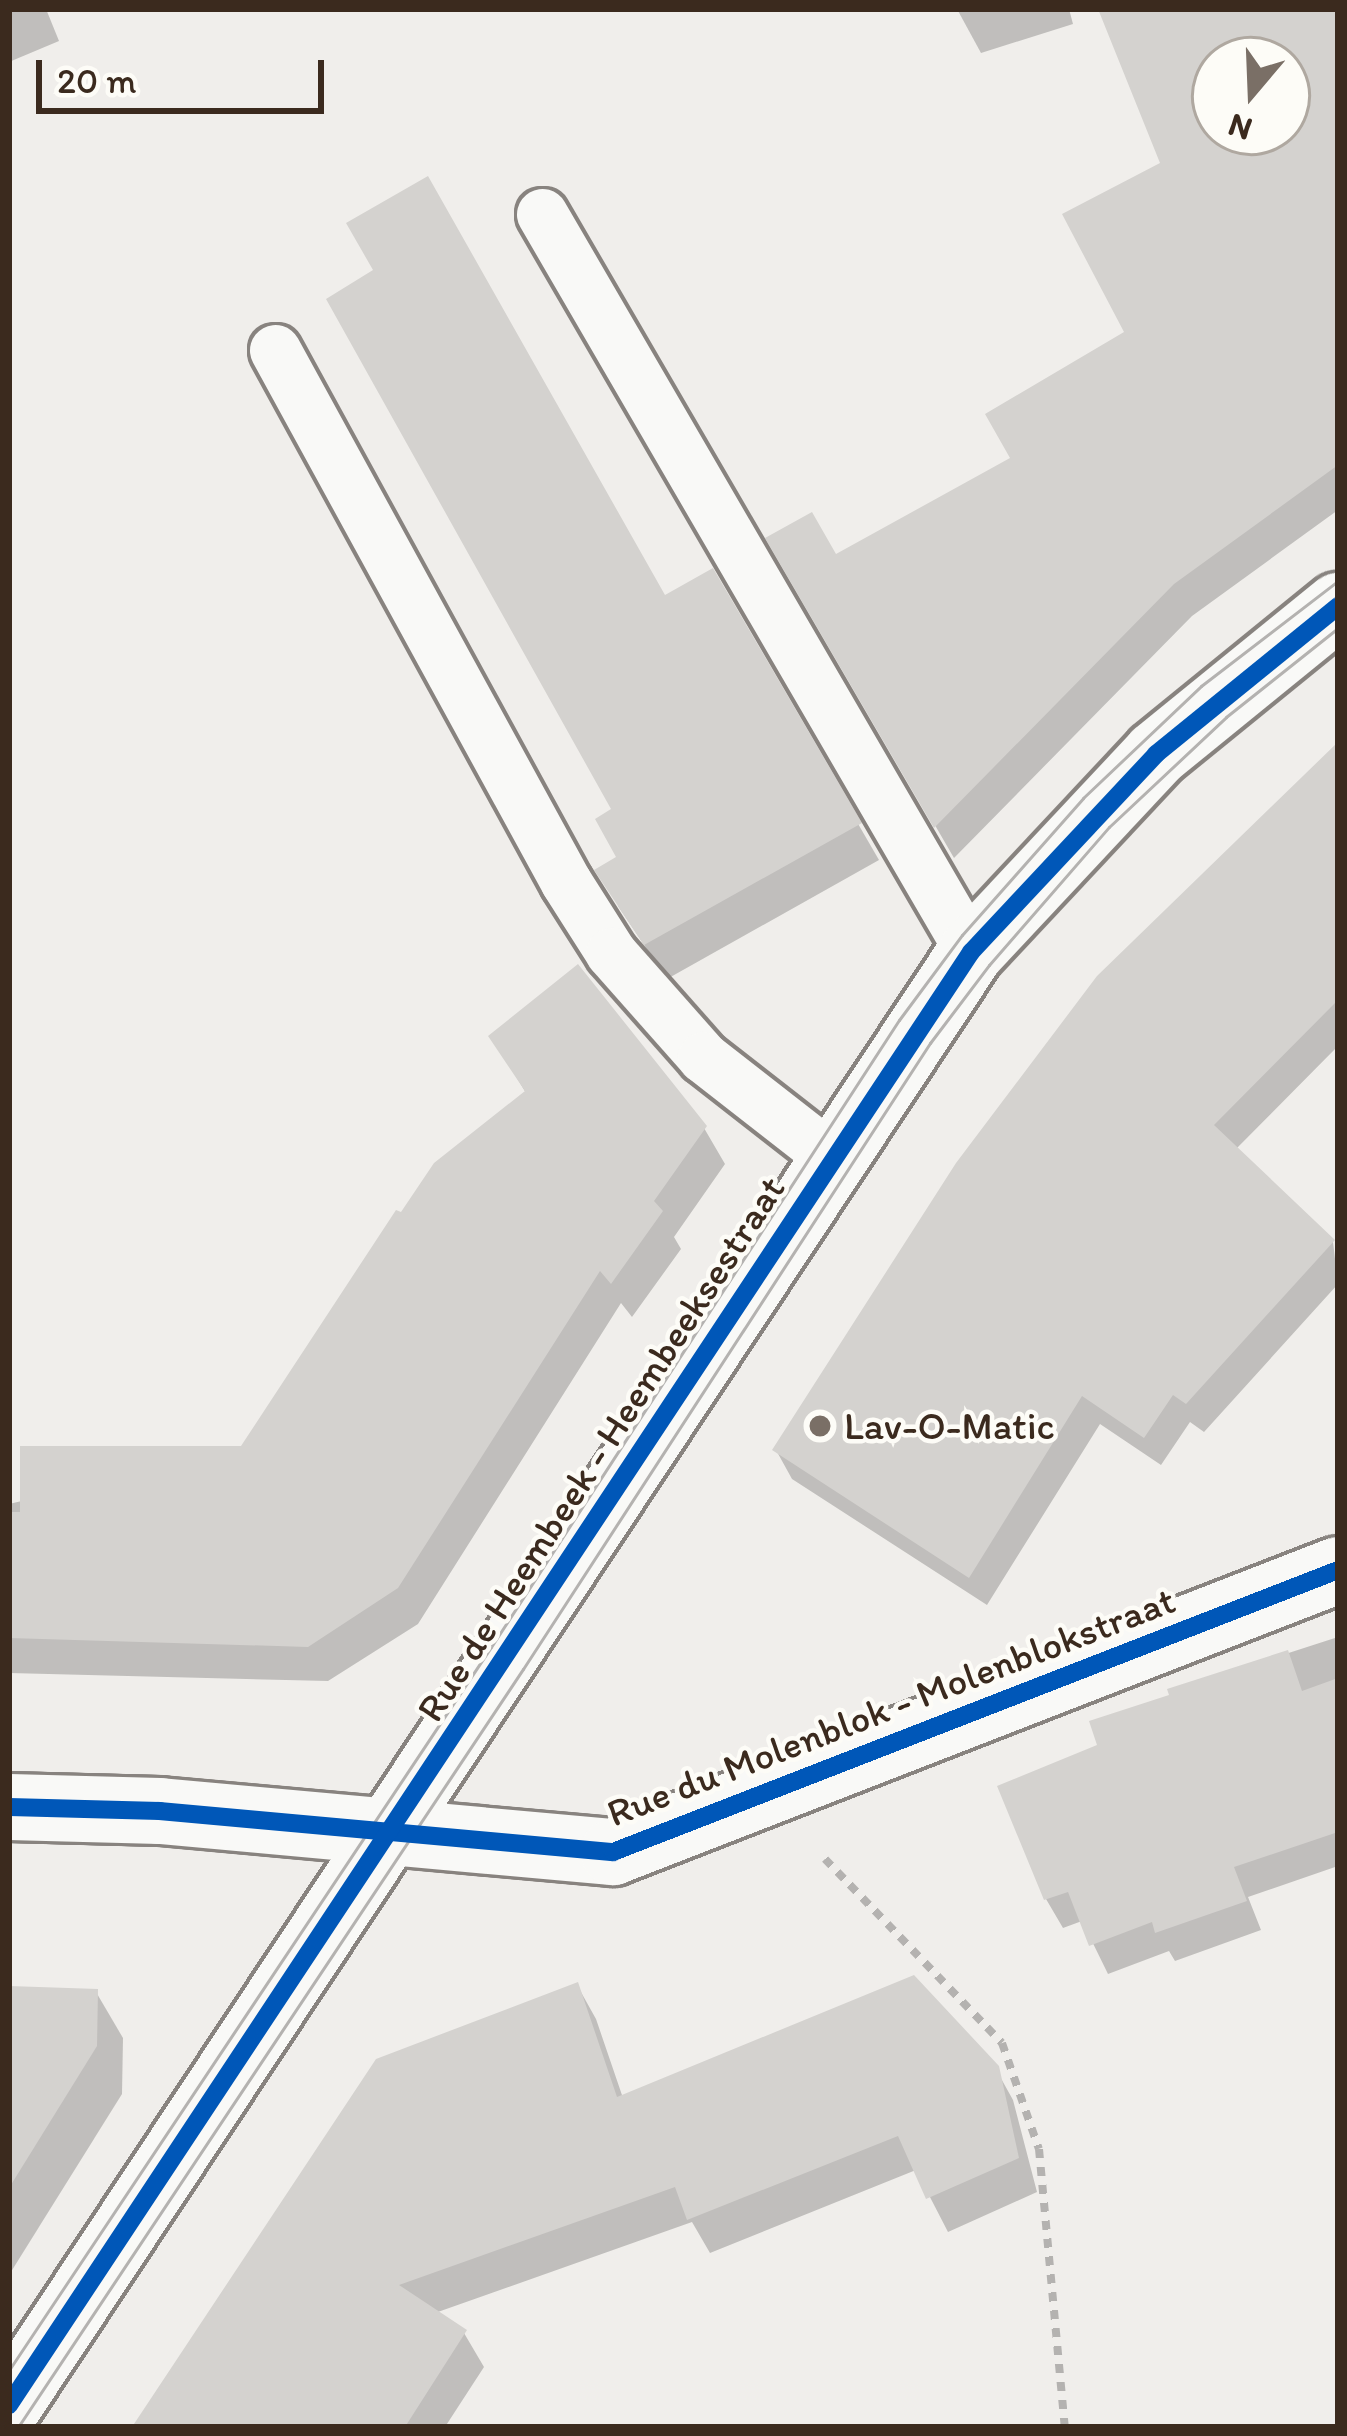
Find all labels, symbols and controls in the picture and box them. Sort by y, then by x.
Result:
scale bar [42,36,330,110]
north arrow [1191,36,1311,156]
text: 20 m [57,59,137,102]
text: N [1223,106,1257,150]
street label: Rue de Heembeek - Heembeeksestraat [406,1167,796,1731]
place label: Lav-O-Matic [844,1403,1055,1449]
marker: Lav-O-Matic [807,1413,833,1439]
street label: Rue du Molenblok - Molenblokstraat [601,1577,1181,1837]

